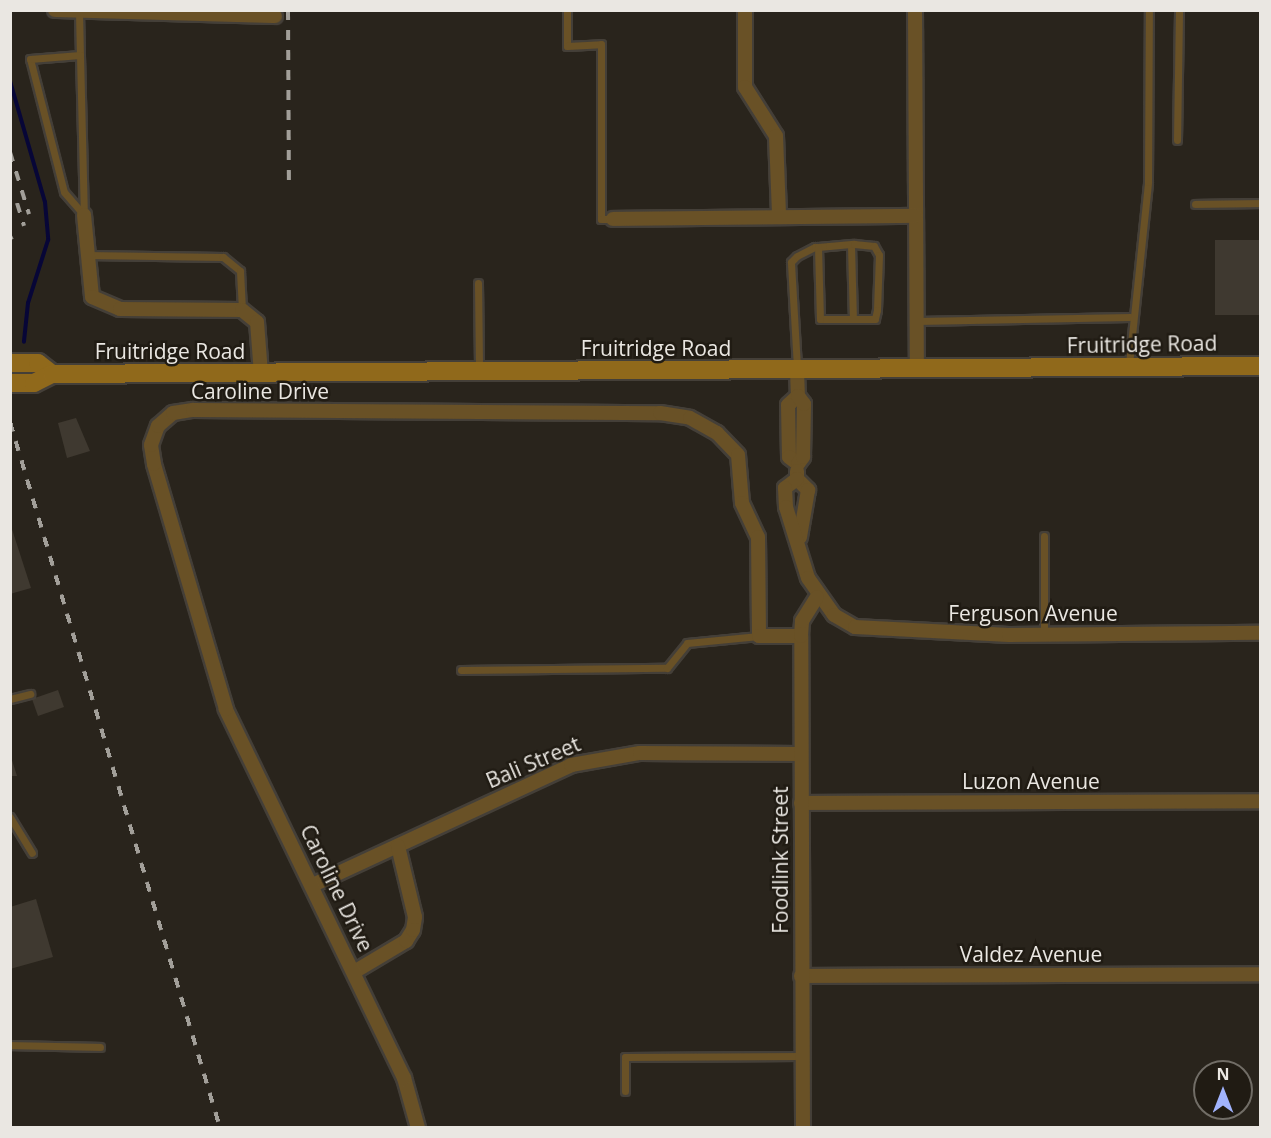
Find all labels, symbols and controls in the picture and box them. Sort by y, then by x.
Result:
street label: Fruitridge Road [1067,330,1217,358]
street label: Fruitridge Road [581,335,731,361]
street label: Fruitridge Road [95,338,245,364]
street label: Caroline Drive [191,378,329,404]
street label: Ferguson Avenue [948,600,1118,626]
street label: Bali Street [482,731,584,793]
street label: Luzon Avenue [962,768,1100,794]
street label: Foodlink Street [767,786,793,934]
street label: Caroline Drive [295,820,379,956]
street label: Valdez Avenue [960,941,1102,967]
north arrow [1193,1060,1253,1120]
text: N [1216,1063,1230,1085]

